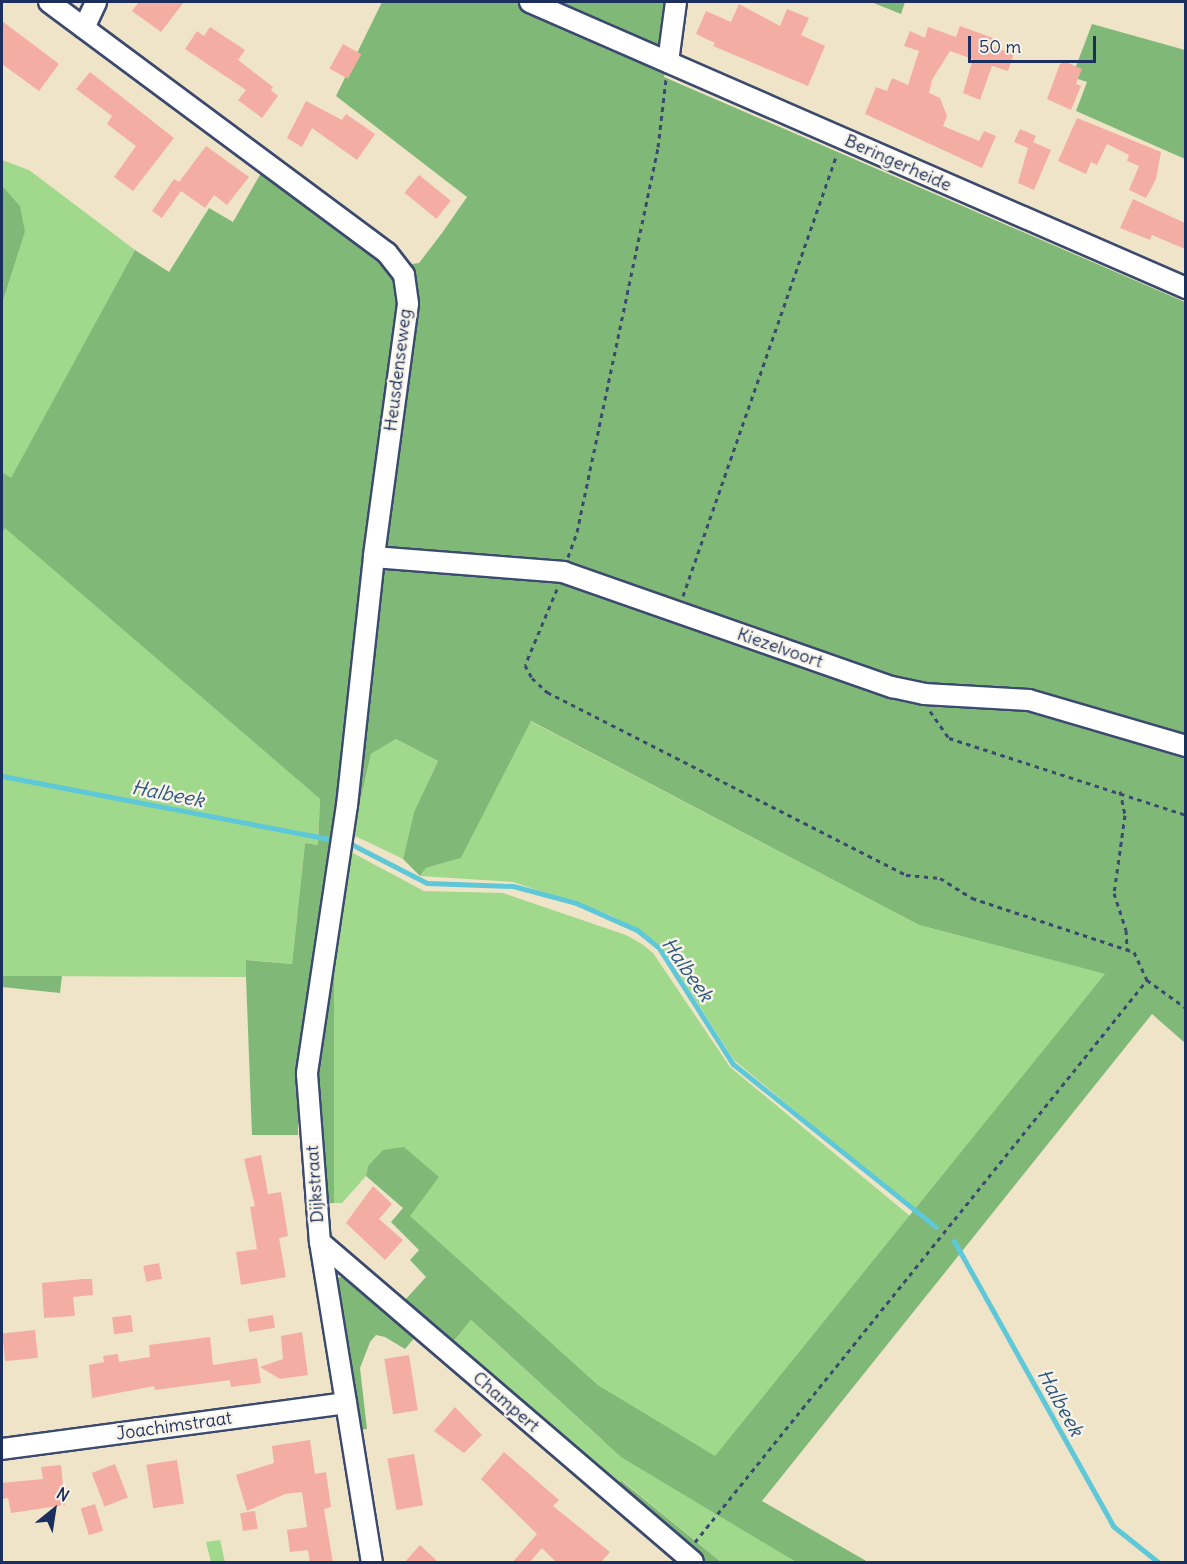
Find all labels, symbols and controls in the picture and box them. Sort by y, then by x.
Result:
scale bar [971,24,1098,62]
text: 50 m [979,35,1021,58]
street label: Beringerheide [841,130,955,196]
street label: Heusdenseweg [380,307,416,433]
street label: Kiezelvoort [734,623,826,673]
water label: Halbeek [130,774,206,812]
water label: Halbeek [657,932,719,1006]
street label: Dijkstraat [302,1144,328,1224]
water label: Halbeek [1033,1364,1089,1440]
street label: Champert [468,1367,544,1437]
street label: Joachimstraat [115,1407,233,1445]
north arrow [24,1480,84,1540]
text: N [53,1483,73,1506]

